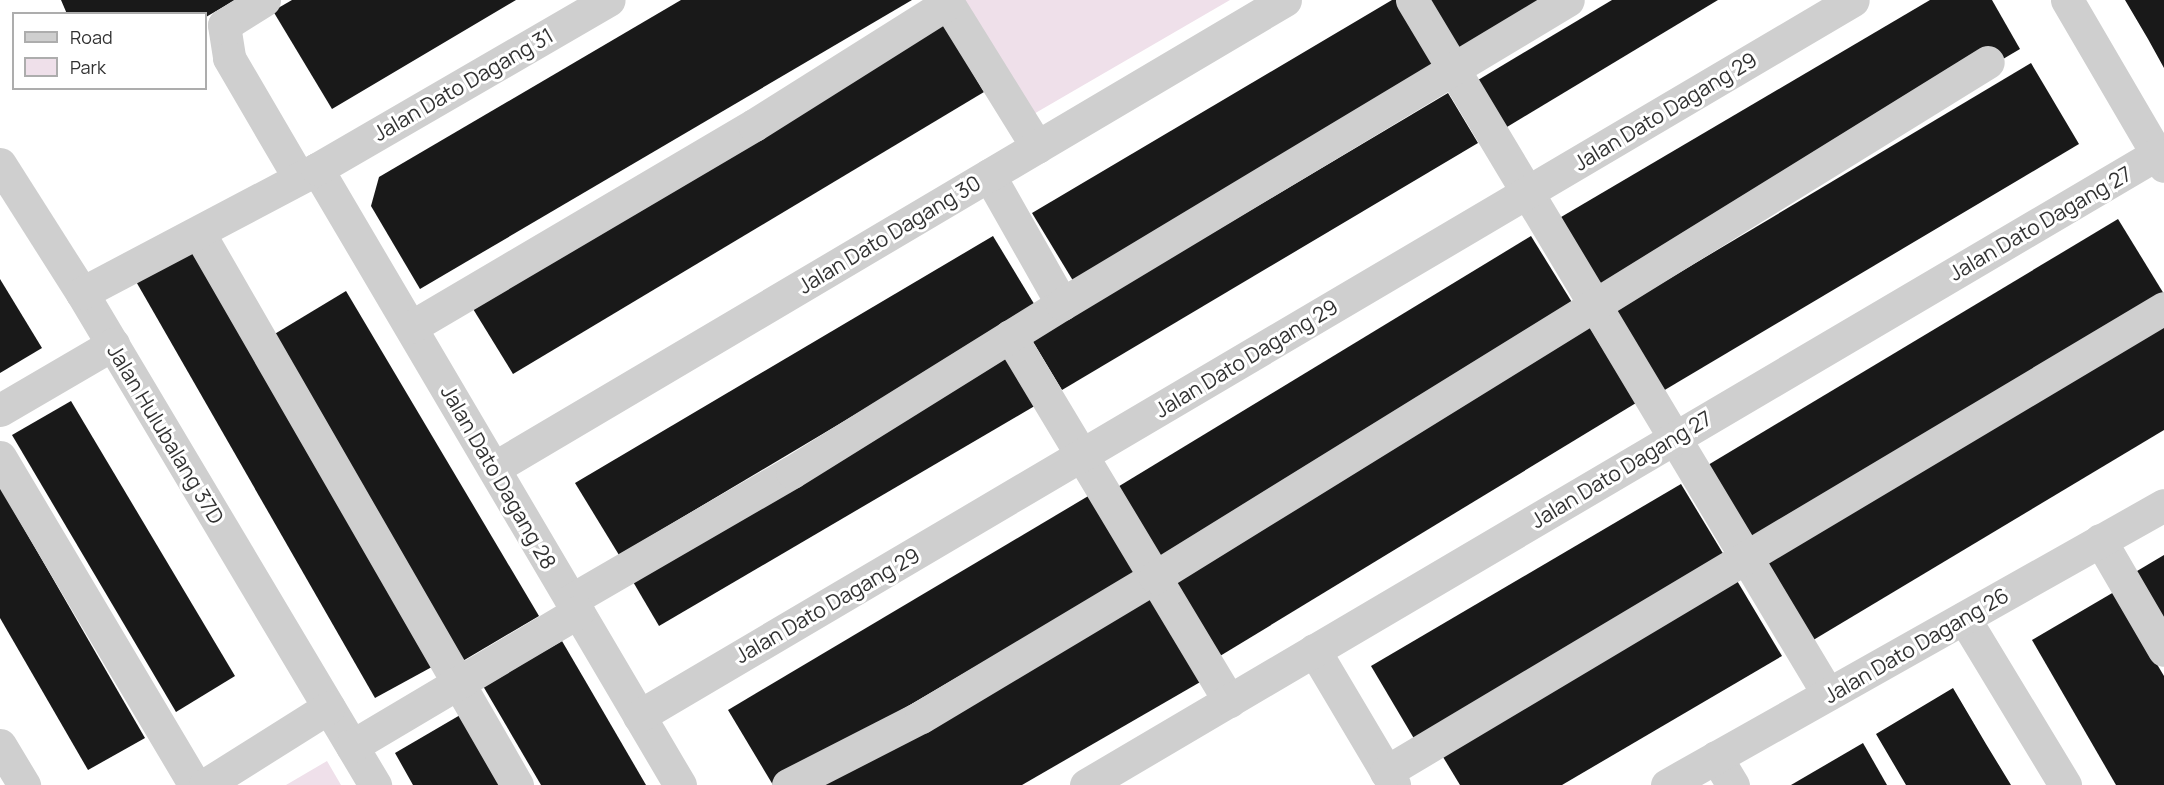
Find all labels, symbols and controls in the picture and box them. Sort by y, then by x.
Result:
legend [12,12,207,90]
street label: Jalan Dato Dagang 31 [368,22,558,146]
text: Road [70,25,113,49]
street label: Jalan Dato Dagang 29 [1569,46,1761,176]
text: Park [70,55,106,79]
street label: Jalan Dato Dagang 27 [1944,160,2136,286]
street label: Jalan Dato Dagang 30 [793,170,985,298]
street label: Jalan Dato Dagang 29 [1150,293,1342,423]
street label: Jalan Hulubalang 37D [102,340,230,528]
street label: Jalan Dato Dagang 28 [436,381,562,573]
street label: Jalan Dato Dagang 27 [1526,405,1716,533]
street label: Jalan Dato Dagang 29 [730,542,924,668]
street label: Jalan Dato Dagang 26 [1819,582,2013,708]

